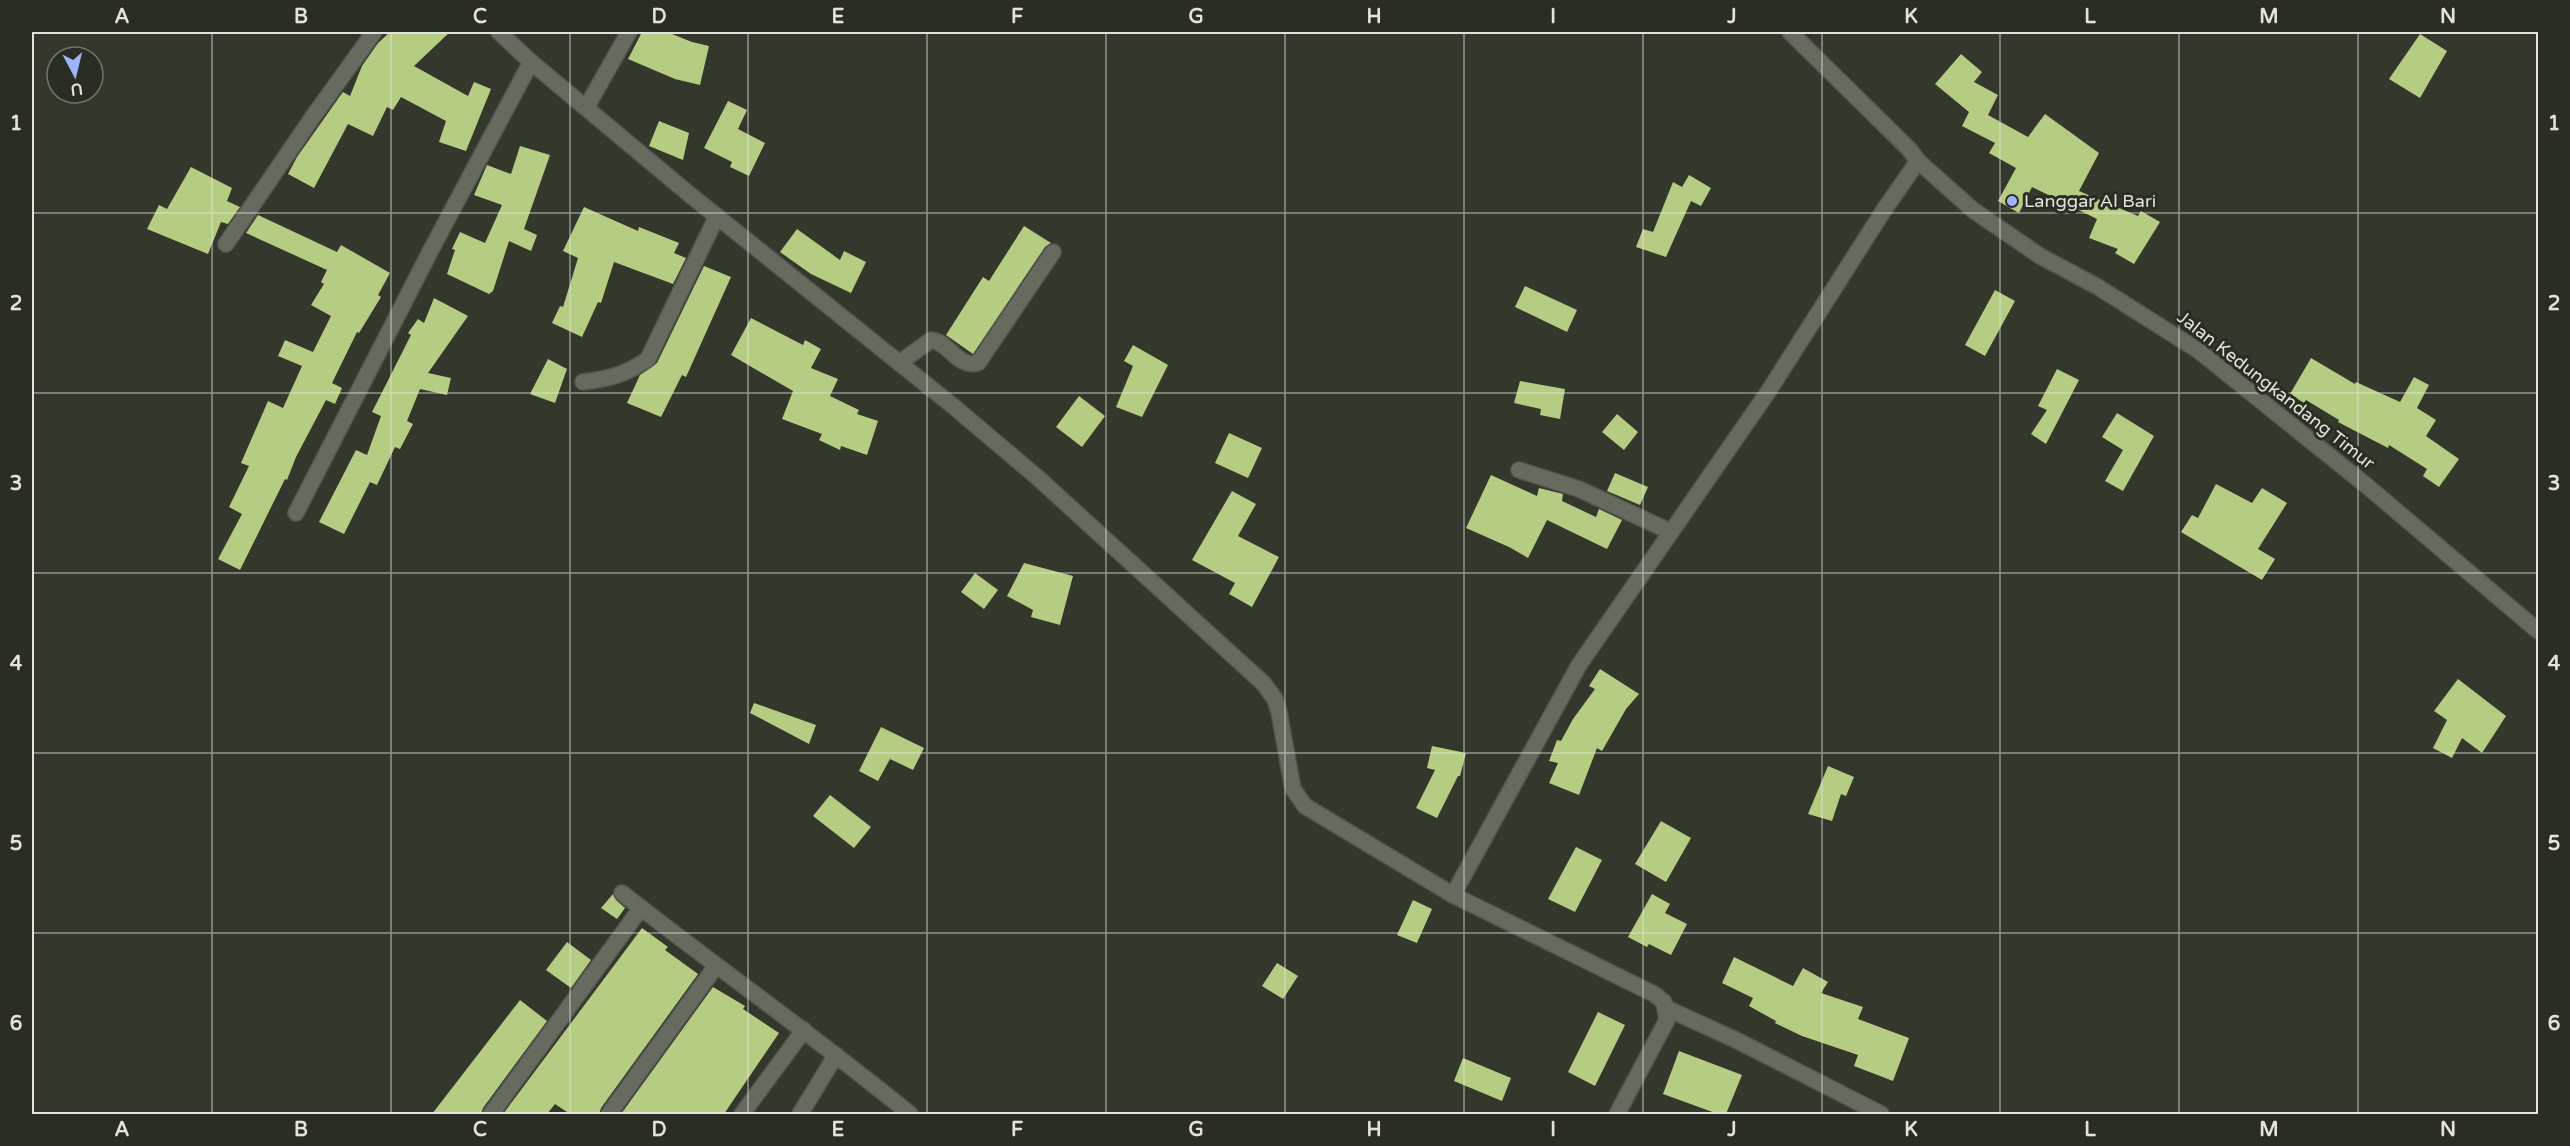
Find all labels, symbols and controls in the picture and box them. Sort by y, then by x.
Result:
text: A [115,5,130,29]
text: B [294,5,308,29]
text: C [473,5,487,29]
text: D [651,5,667,29]
text: E [832,5,845,29]
text: F [1011,5,1023,29]
text: G [1188,5,1204,29]
text: H [1366,5,1382,29]
text: I [1550,5,1556,29]
text: J [1726,5,1737,29]
text: K [1904,5,1918,29]
text: L [2084,5,2096,29]
text: M [2259,5,2279,29]
text: N [2440,5,2456,29]
north arrow [45,45,105,105]
text: U [69,78,84,100]
text: 1 [10,112,22,136]
text: 1 [2548,112,2560,136]
place label: Langgar Al Bari [2024,190,2156,212]
marker: Langgar Al Bari [2005,194,2019,208]
text: 2 [10,292,22,316]
text: 2 [2548,292,2560,316]
street label: Jalan Kedungkandang Timur [2173,306,2379,474]
text: 3 [10,472,22,496]
text: 3 [2548,472,2560,496]
text: 4 [10,652,23,676]
text: 4 [2548,652,2561,676]
text: 5 [10,832,22,856]
text: 5 [2548,832,2560,856]
text: 6 [10,1012,22,1036]
text: 6 [2548,1012,2560,1036]
text: A [115,1118,130,1142]
text: B [294,1118,308,1142]
text: C [473,1118,487,1142]
text: D [651,1118,667,1142]
text: E [832,1118,845,1142]
text: F [1011,1118,1023,1142]
text: G [1188,1118,1204,1142]
text: H [1366,1118,1382,1142]
text: I [1550,1118,1556,1142]
text: J [1726,1118,1737,1142]
text: K [1904,1118,1918,1142]
text: L [2084,1118,2096,1142]
text: M [2259,1118,2279,1142]
text: N [2440,1118,2456,1142]

